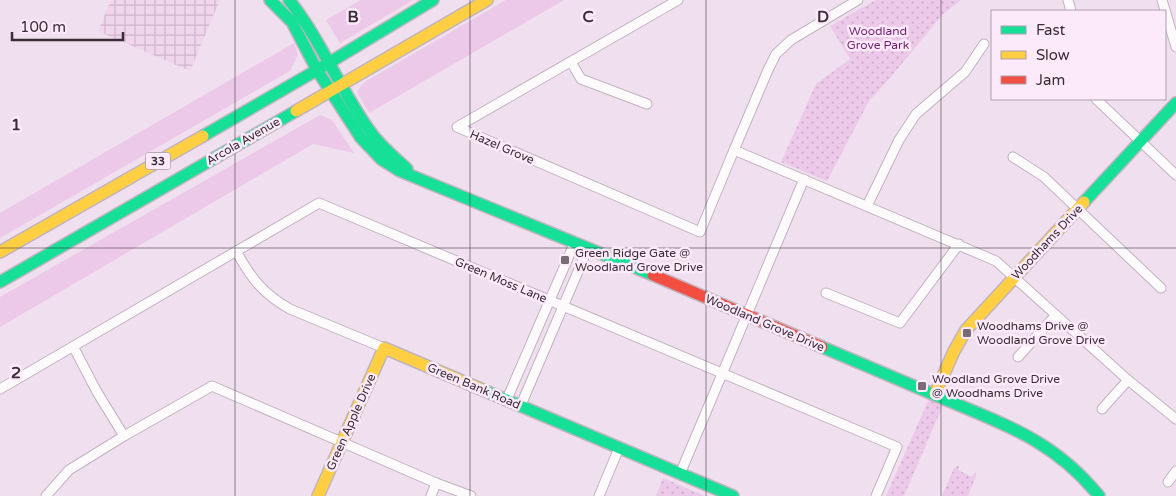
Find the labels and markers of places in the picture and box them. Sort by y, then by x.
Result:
place label: Green Ridge Gate @ Woodland Grove Drive [575,246,703,274]
marker: Green Ridge Gate @ Woodland Grove Drive [559,254,571,266]
place label: Woodhams Drive @ Woodland Grove Drive [977,319,1105,347]
marker: Woodhams Drive @ Woodland Grove Drive [961,327,973,339]
place label: Woodland Grove Drive @ Woodhams Drive [932,372,1060,400]
marker: Woodland Grove Drive @ Woodhams Drive [916,380,928,392]

